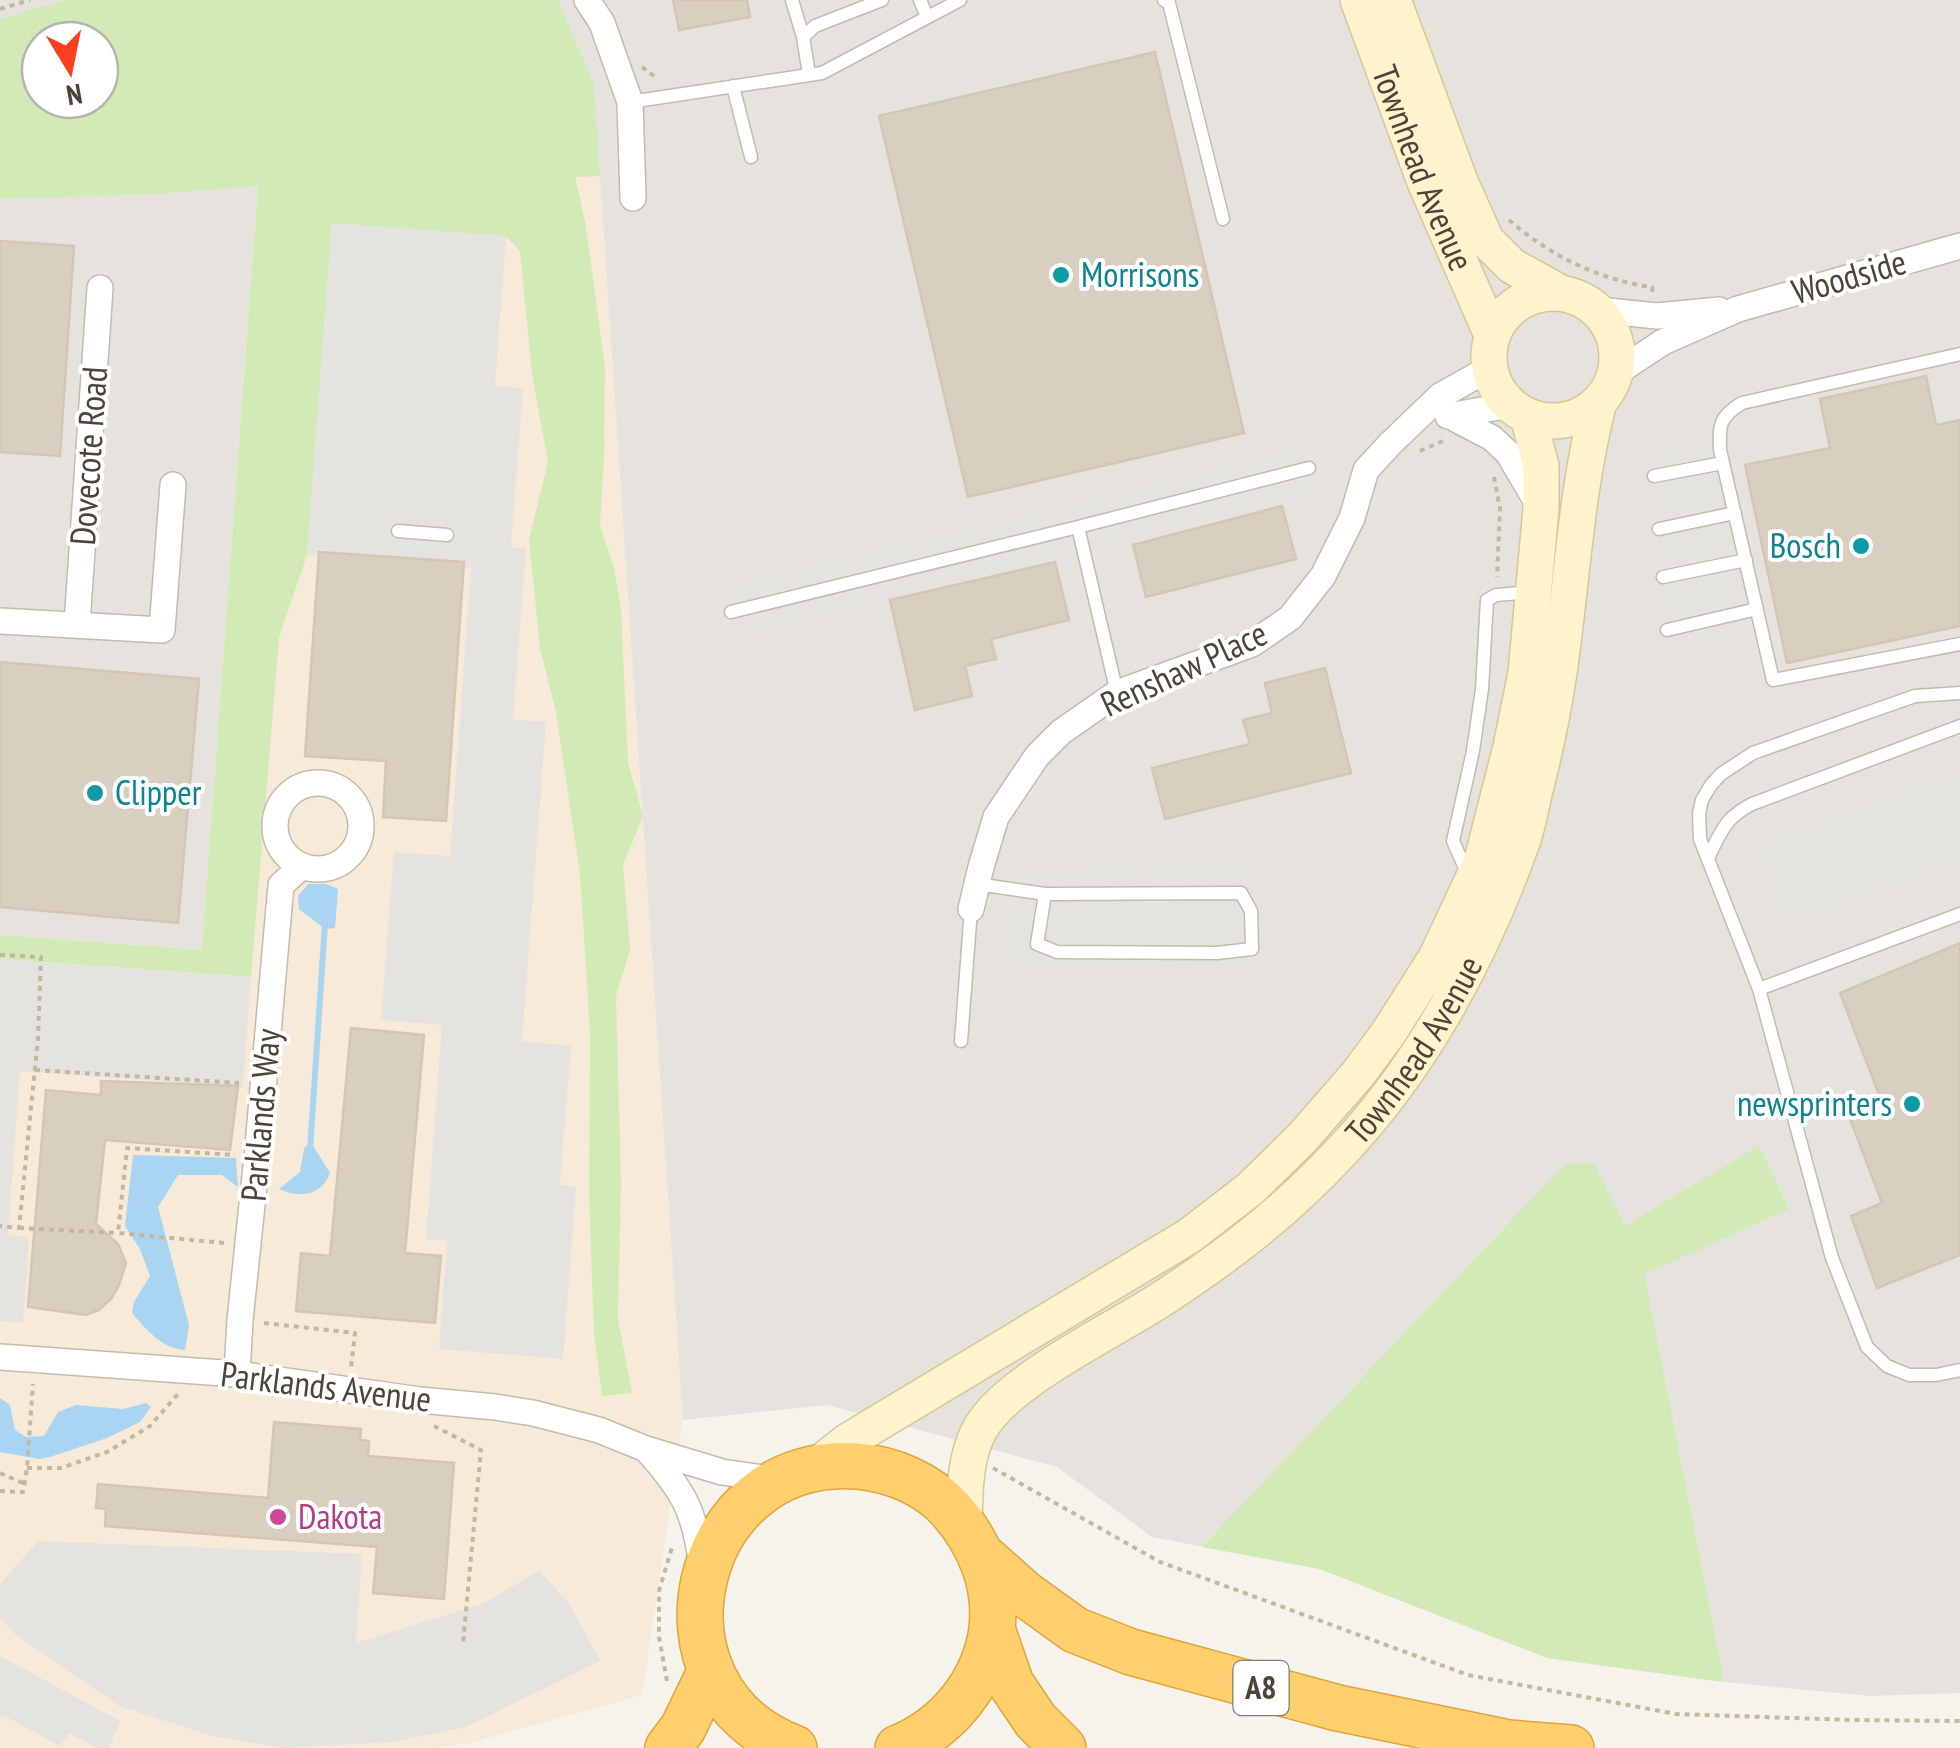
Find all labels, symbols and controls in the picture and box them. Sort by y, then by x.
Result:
north arrow [20,20,120,120]
street label: Townhead Avenue [1362,59,1485,277]
text: N [64,76,85,115]
street label: Woodside [1786,238,1911,314]
place label: Morrisons [1081,251,1199,297]
marker: Morrisons [1050,264,1072,286]
street label: Dovecote Road [59,365,117,547]
place label: Bosch [1770,522,1841,568]
marker: Bosch [1850,535,1872,557]
street label: Renshaw Place [1093,610,1274,727]
place label: Clipper [115,769,202,815]
marker: Clipper [84,782,106,804]
street label: Townhead Avenue [1335,948,1492,1154]
street label: Parklands Way [230,1026,291,1203]
place label: newsprinters [1737,1080,1892,1126]
marker: newsprinters [1901,1093,1923,1115]
street label: Parklands Avenue [218,1350,434,1422]
place label: Dakota [298,1493,382,1539]
marker: Dakota [267,1506,289,1528]
road number: A8 [1234,1661,1288,1715]

